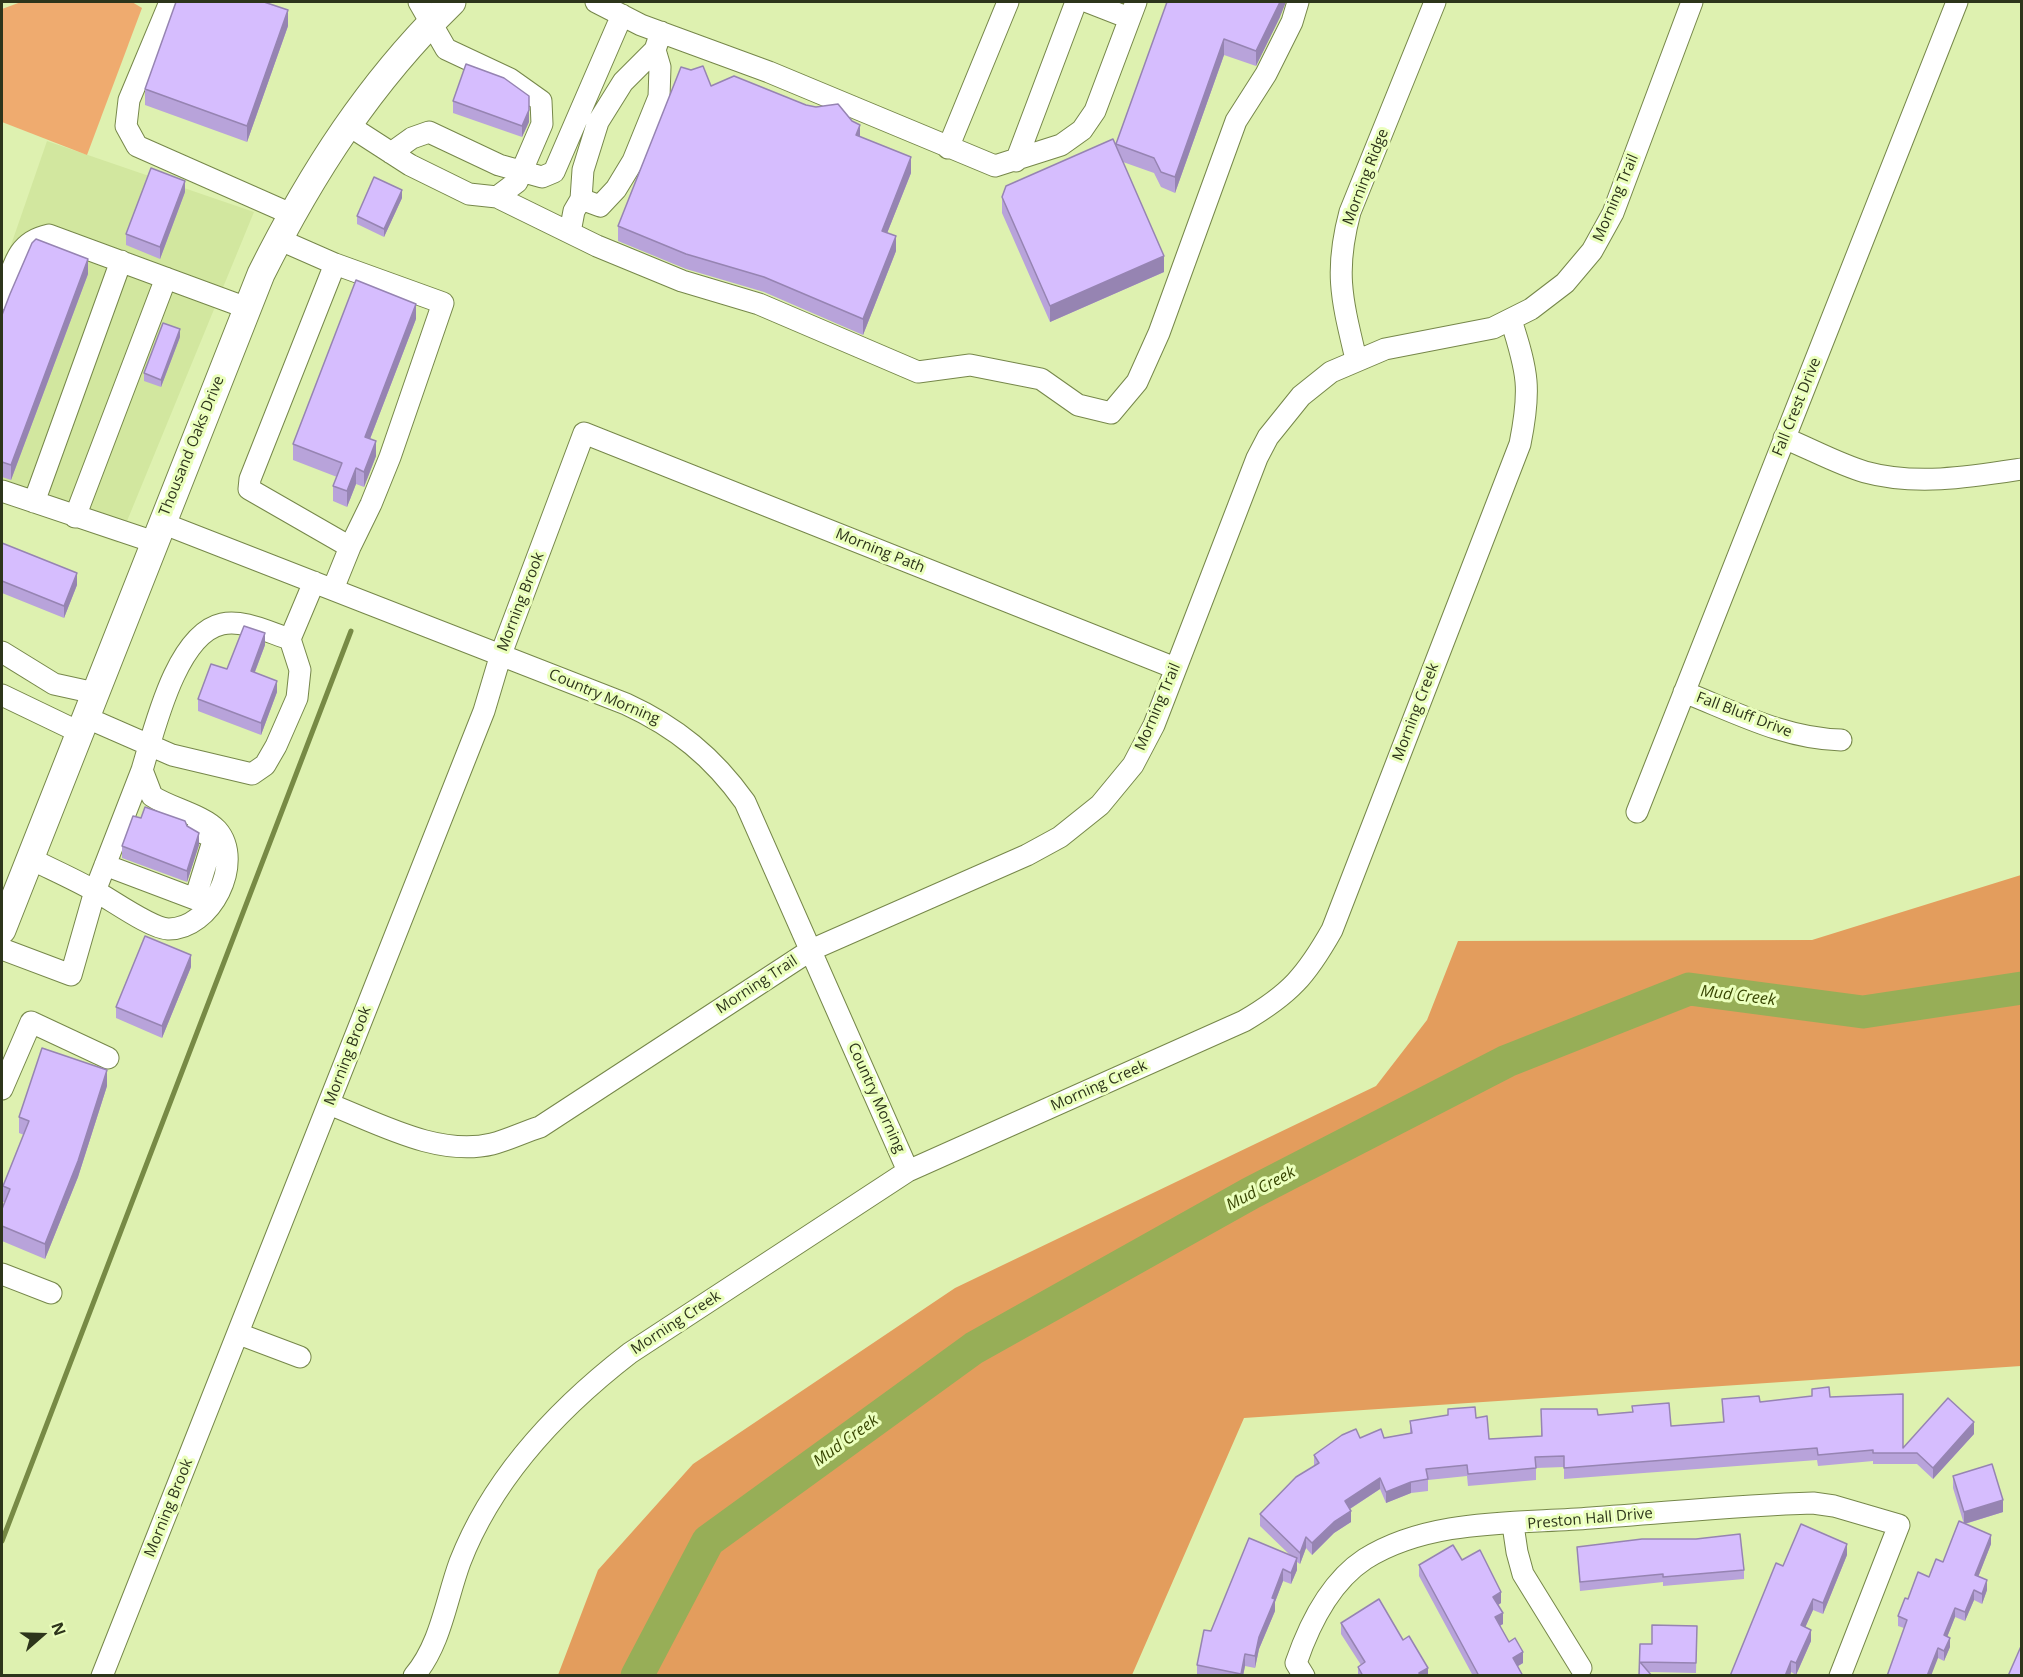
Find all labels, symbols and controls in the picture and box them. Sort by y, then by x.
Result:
street label: Morning Ridge [1339,126,1393,228]
street label: Morning Trail [1590,152,1642,244]
street label: Fall Crest Drive [1769,355,1825,459]
street label: Thousand Oaks Drive [156,374,228,518]
street label: Morning Path [833,525,927,577]
street label: Morning Brook [494,550,548,654]
street label: Morning Trail [1132,661,1184,753]
street label: Morning Creek [1389,661,1443,763]
street label: Country Morning [546,666,662,728]
street label: Fall Bluff Drive [1694,689,1794,741]
street label: Morning Trail [713,952,801,1018]
water label: Mud Creek [1699,982,1777,1010]
street label: Morning Brook [321,1004,375,1108]
street label: Country Morning [844,1040,908,1156]
street label: Morning Creek [1048,1057,1150,1115]
water label: Mud Creek [1223,1163,1299,1215]
street label: Morning Creek [628,1287,724,1359]
water label: Mud Creek [810,1411,882,1471]
street label: Morning Brook [141,1456,197,1560]
street label: Preston Hall Drive [1527,1505,1653,1533]
north arrow [12,1605,72,1665]
text: N [46,1619,71,1639]

